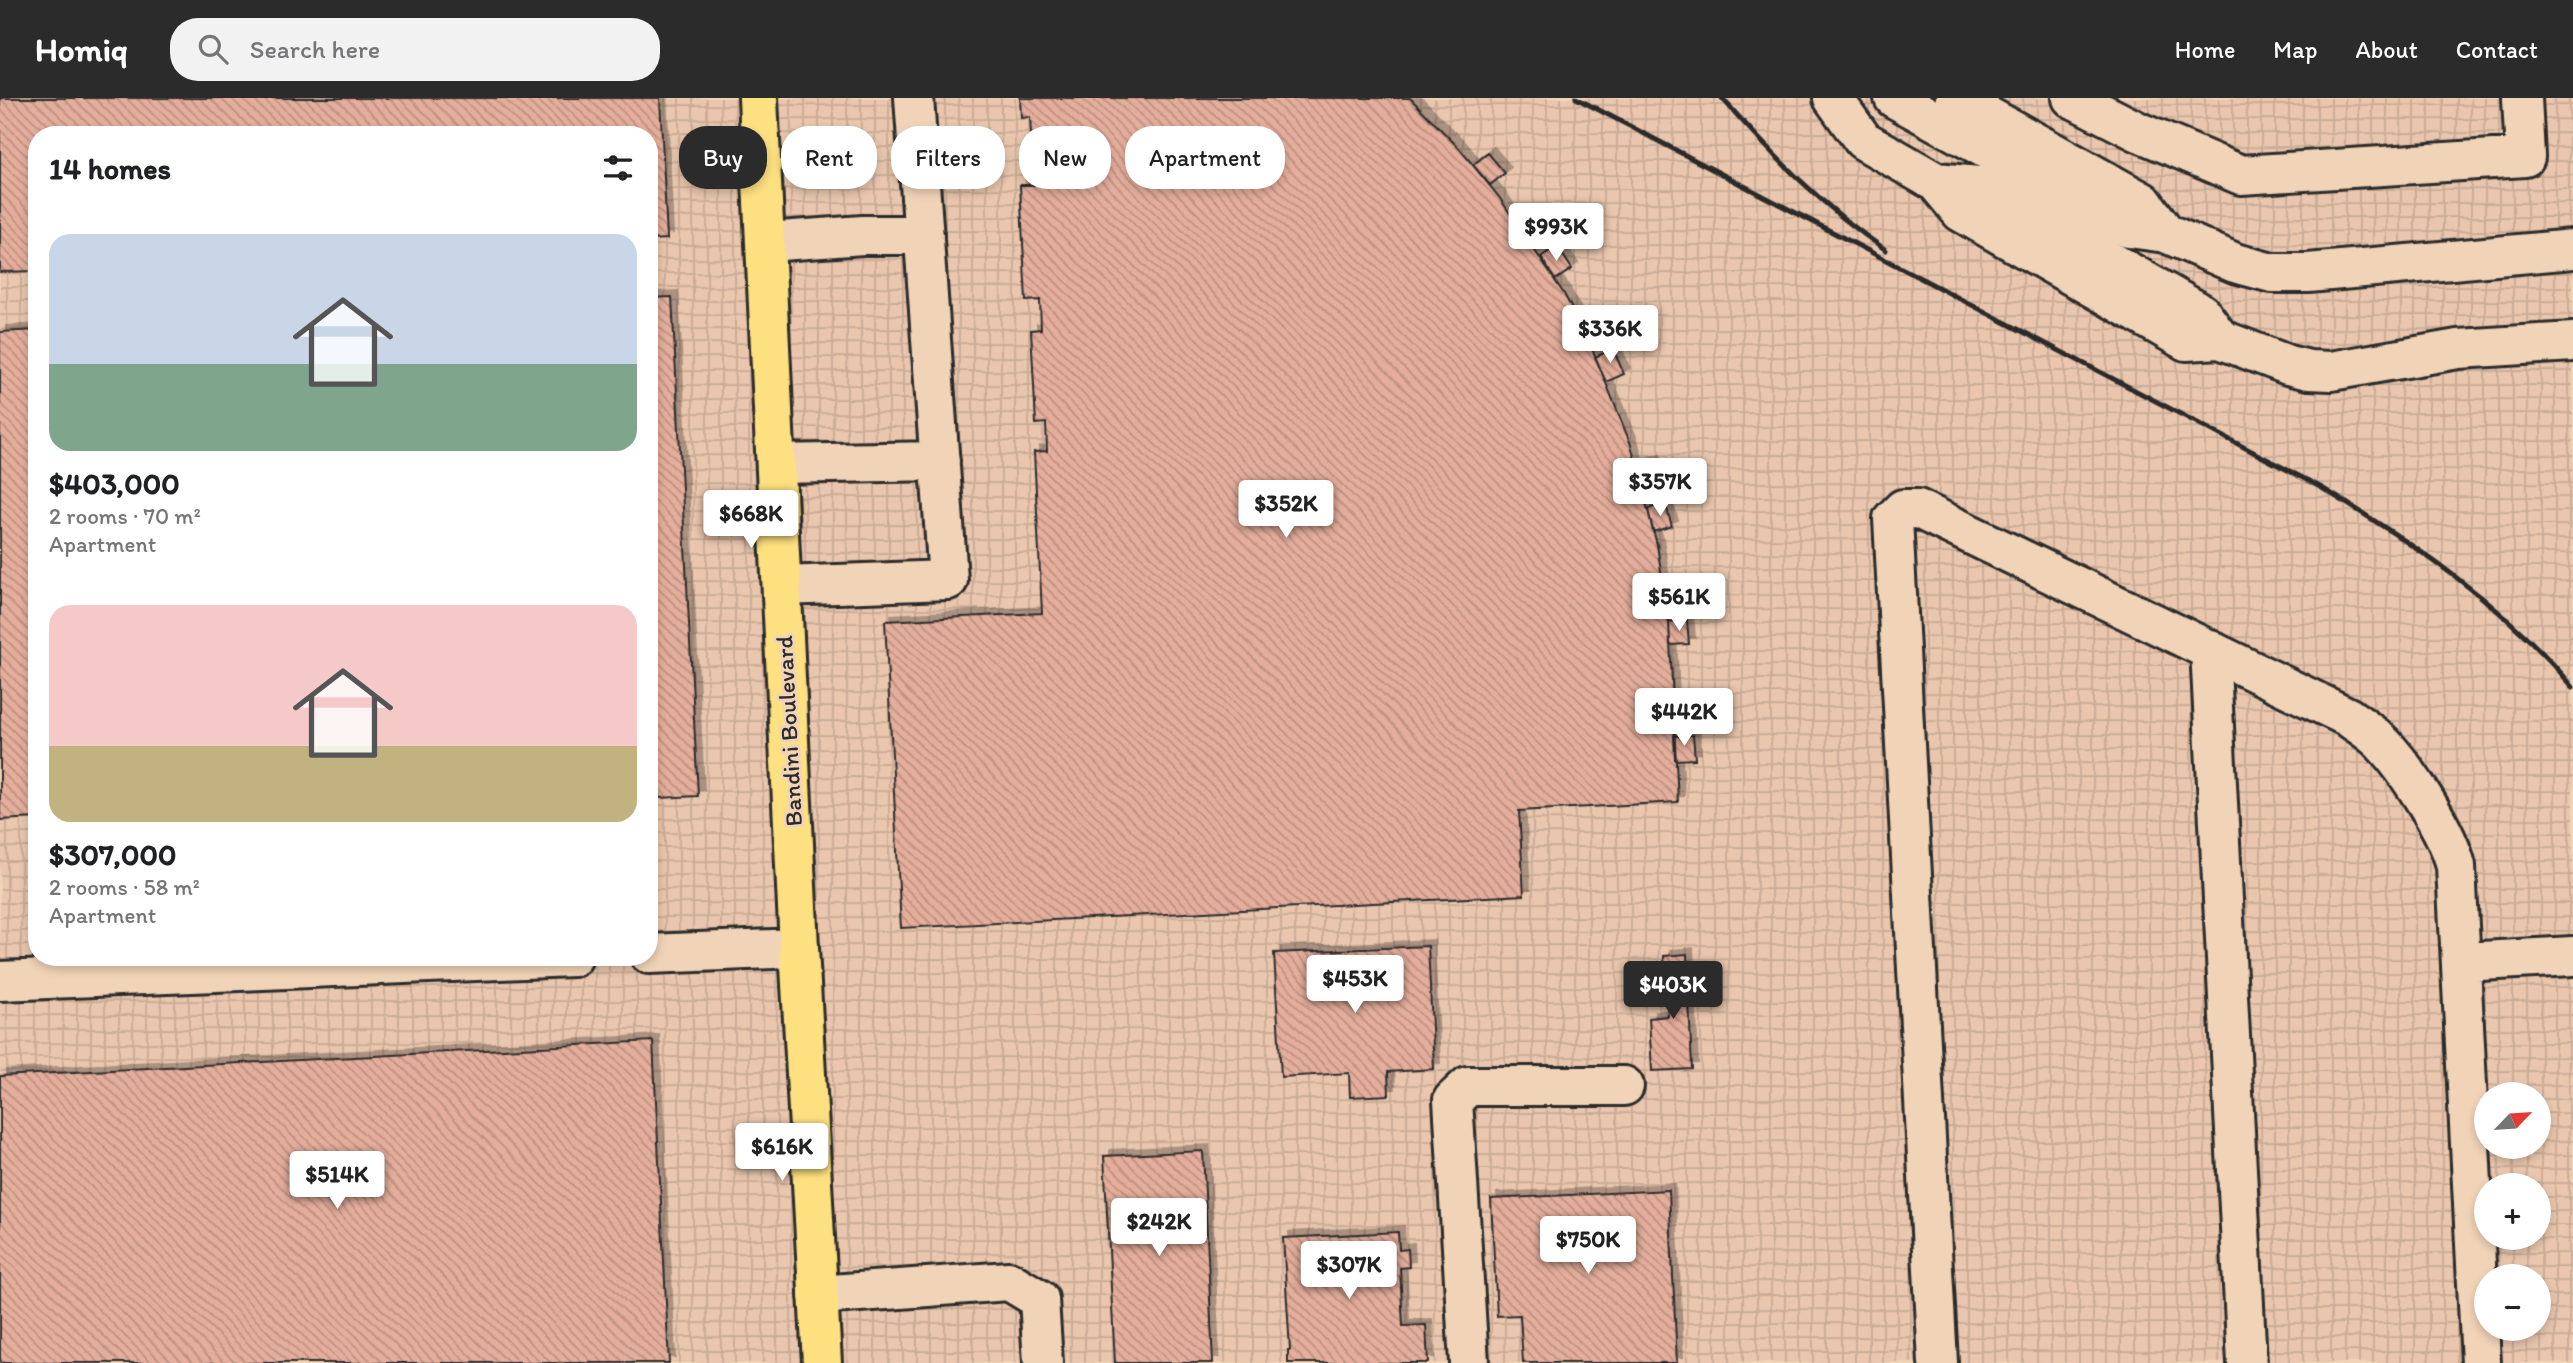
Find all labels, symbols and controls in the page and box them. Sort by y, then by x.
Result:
search box [170,18,660,81]
text: Homiq [35,30,128,69]
icon: search [194,30,232,68]
text: Search here [250,33,380,65]
text: Home [2175,35,2235,64]
text: Map [2273,35,2317,64]
text: About [2355,35,2418,64]
text: Contact [2456,35,2538,64]
chip: Buy [679,126,767,189]
chip: Rent [781,126,877,189]
chip: Filters [891,126,1005,189]
chip: New [1019,126,1111,189]
chip: Apartment [1125,126,1285,189]
icon: filters [599,149,637,187]
text: 14 homes [49,150,171,187]
pin: $993K [1507,204,1605,263]
text: $993K [1525,212,1587,240]
icon: home [280,279,406,405]
pin: $336K [1561,306,1659,365]
text: $336K [1578,314,1642,342]
pin: $357K [1611,458,1709,518]
text: $403,000 [49,465,180,502]
text: $357K [1629,467,1691,495]
pin: $352K [1237,480,1335,540]
text: $352K [1254,489,1318,517]
pin: $668K [702,490,800,550]
text: $668K [719,499,783,527]
text: 2 rooms · 70 m² [49,502,201,530]
text: Apartment [49,530,156,558]
pin: $561K [1630,574,1728,633]
text: $561K [1648,582,1710,610]
street label: Bandini Boulevard [769,635,808,827]
icon: home [280,650,406,776]
pin: $442K [1635,688,1733,748]
text: $442K [1651,697,1717,725]
text: $307,000 [49,836,176,873]
text: 2 rooms · 58 m² [49,873,200,901]
text: Apartment [49,901,156,929]
pin: $453K [1306,956,1404,1015]
pin: $403K [1624,962,1722,1021]
text: $453K [1323,964,1387,992]
text: $403K [1640,970,1706,998]
north arrow [2474,1082,2552,1158]
map controls [2474,1082,2551,1341]
pin: $616K [733,1124,831,1183]
text: $616K [751,1132,813,1160]
pin: $514K [288,1152,386,1211]
text: $514K [306,1160,368,1188]
button: + [2474,1173,2551,1250]
pin: $242K [1110,1198,1208,1258]
text: $242K [1127,1207,1191,1235]
pin: $750K [1539,1216,1637,1276]
text: $750K [1556,1225,1620,1253]
pin: $307K [1300,1242,1398,1301]
text: $307K [1317,1250,1381,1278]
button: − [2474,1264,2551,1341]

